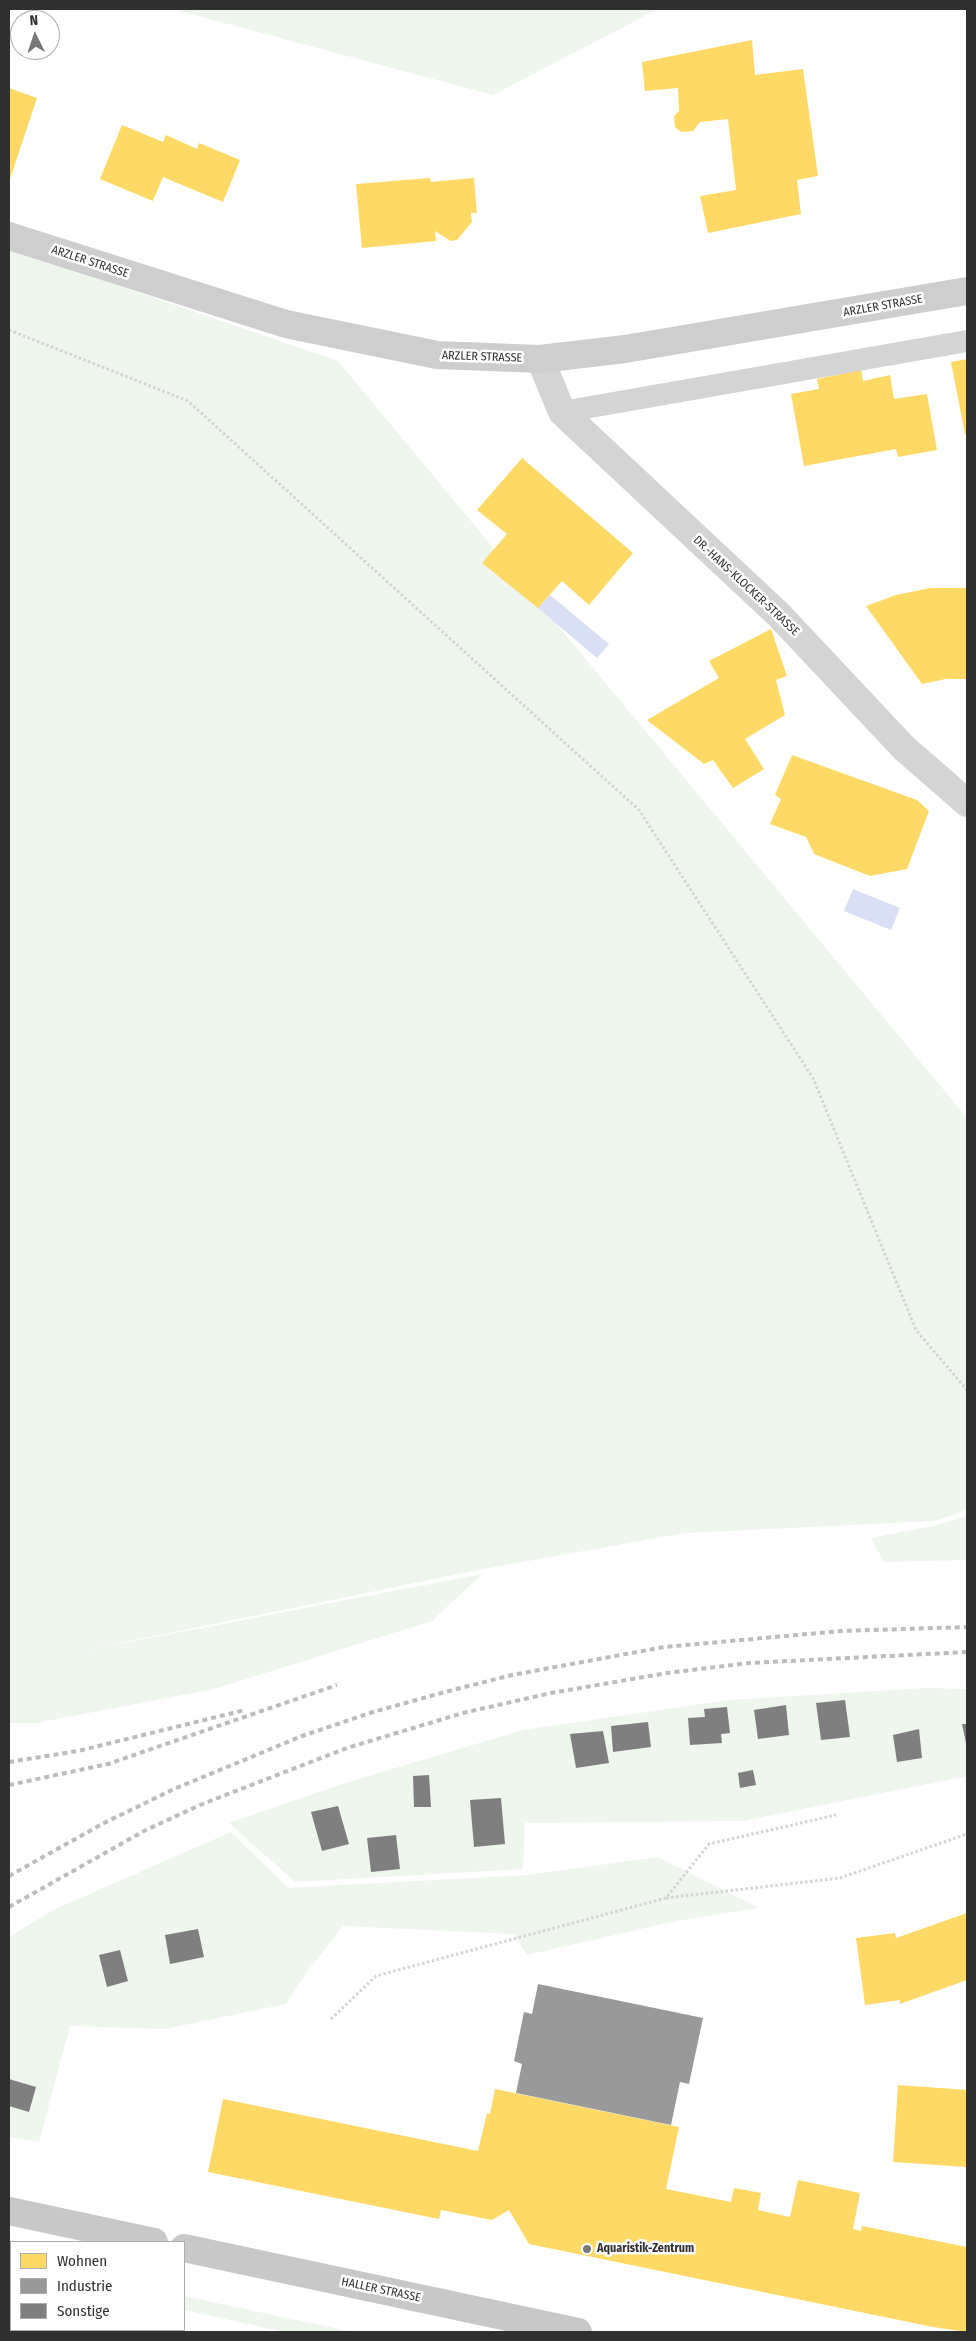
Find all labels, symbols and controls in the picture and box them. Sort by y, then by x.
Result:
north arrow [10,10,60,60]
text: N [29,12,39,29]
street label: ARZLER STRASSE [50,243,130,281]
street label: ARZLER STRASSE [842,292,924,320]
street label: ARZLER STRASSE [442,348,522,366]
street label: DR.-HANS-KLOCKER-STRASSE [690,533,802,639]
legend [10,2241,185,2331]
place label: Aquaristik-Zentrum [597,2242,694,2256]
marker: Aquaristik-Zentrum [581,2243,593,2255]
text: Wohnen [57,2252,107,2270]
street label: HALLER STRASSE [340,2275,422,2305]
text: Industrie [57,2277,112,2295]
text: Sonstige [57,2302,110,2320]

